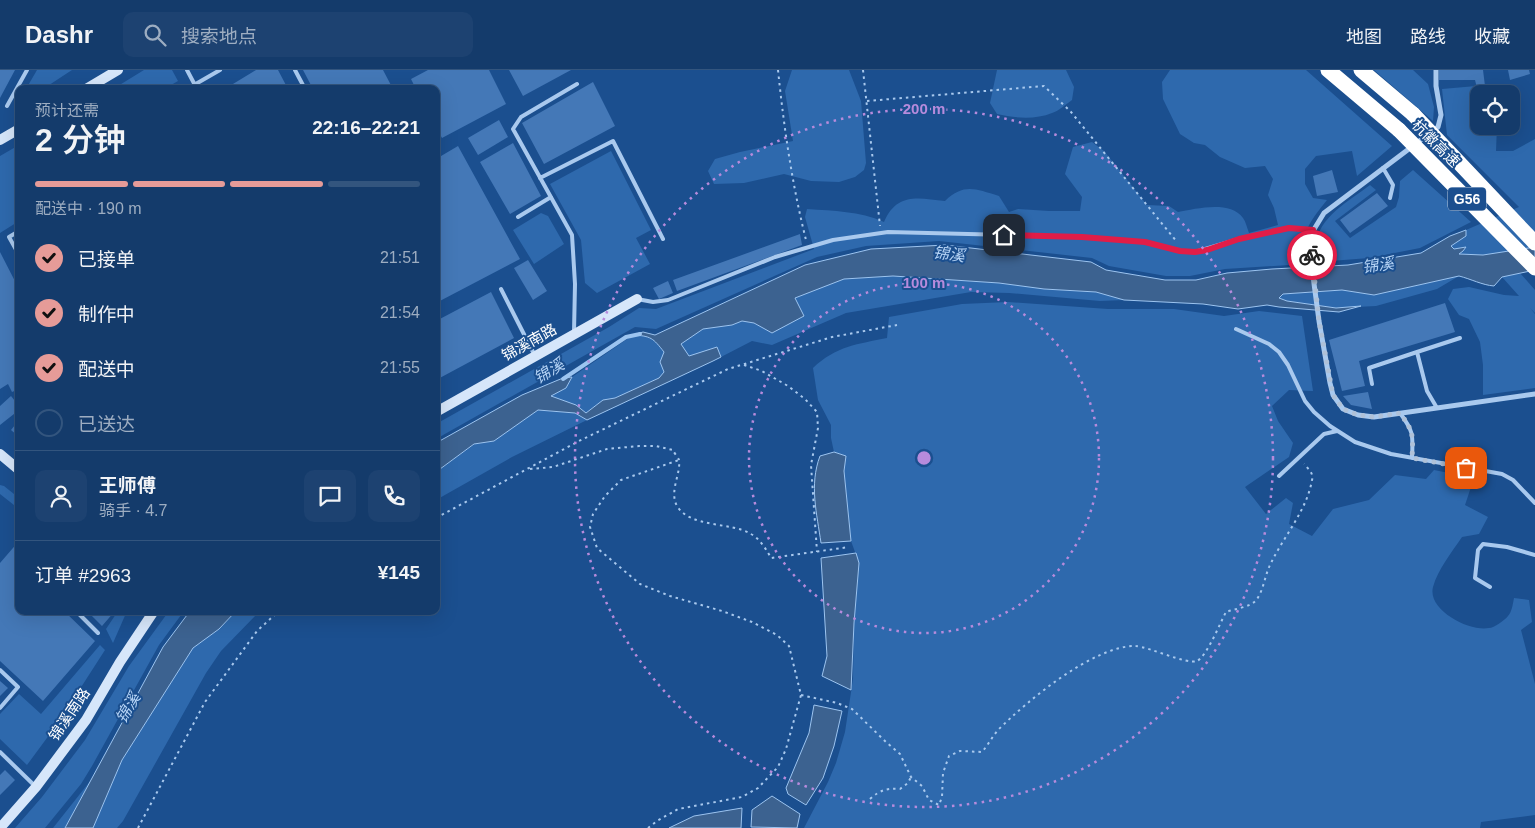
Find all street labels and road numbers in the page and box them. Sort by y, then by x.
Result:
street label: 杭徽高速 [1409,116,1463,170]
road number: G56 [1448,188,1486,210]
street label: 锦溪南路 [499,320,559,364]
street label: 锦溪南路 [45,684,93,744]

